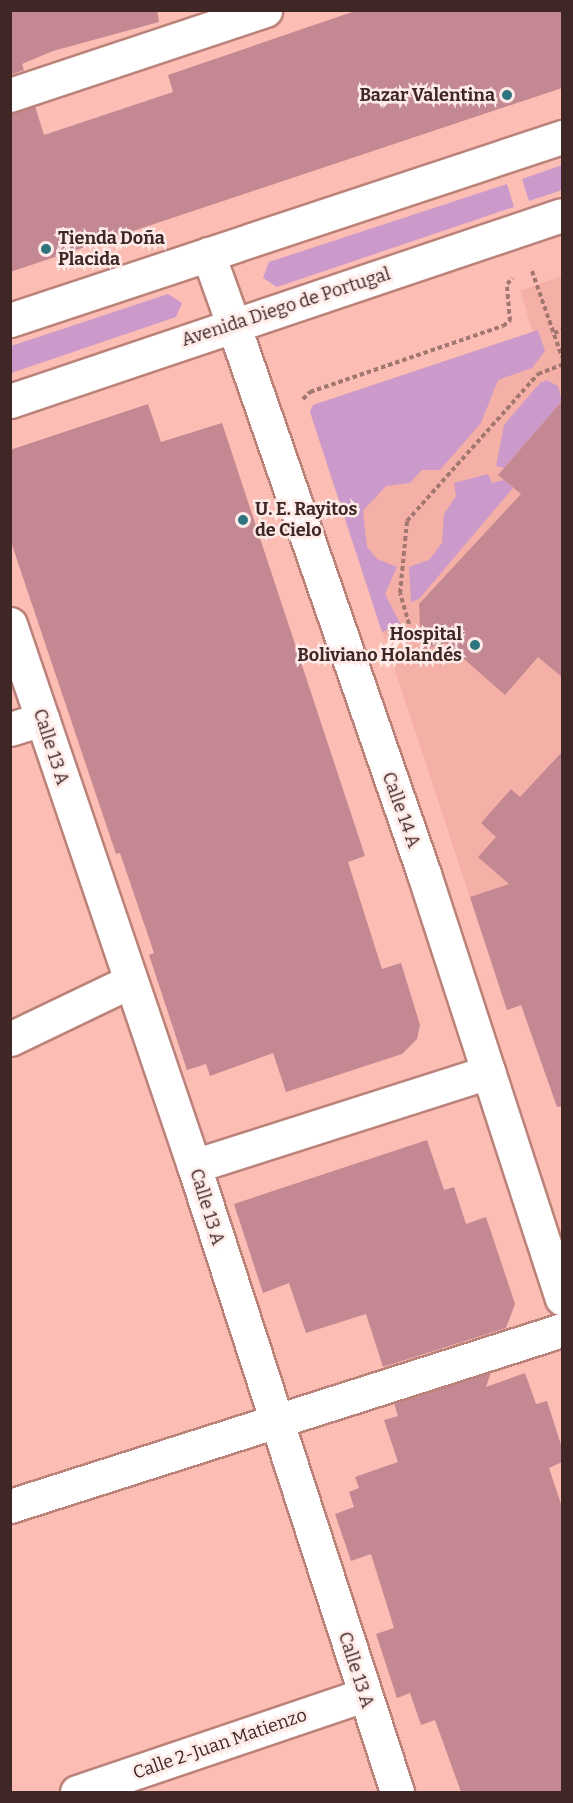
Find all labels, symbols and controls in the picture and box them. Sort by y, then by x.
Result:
place label: Bazar Valentina [359,84,495,106]
marker: Bazar Valentina [500,88,514,102]
place label: Tienda Doña Placida [58,228,165,270]
marker: Tienda Doña Placida [39,242,53,256]
street label: Avenida Diego de Portugal [179,263,393,351]
place label: U. E. Rayitos de Cielo [255,499,357,542]
marker: U. E. Rayitos de Cielo [236,513,250,527]
place label: Hospital Boliviano Holandés [297,624,462,666]
marker: Hospital Boliviano Holandés [466,636,484,654]
street label: Calle 13 A [29,706,73,788]
street label: Calle 14 A [377,769,425,851]
street label: Calle 13 A [185,1166,229,1248]
street label: Calle 13 A [334,1629,378,1711]
street label: Calle 2-Juan Matienzo [130,1704,310,1784]

